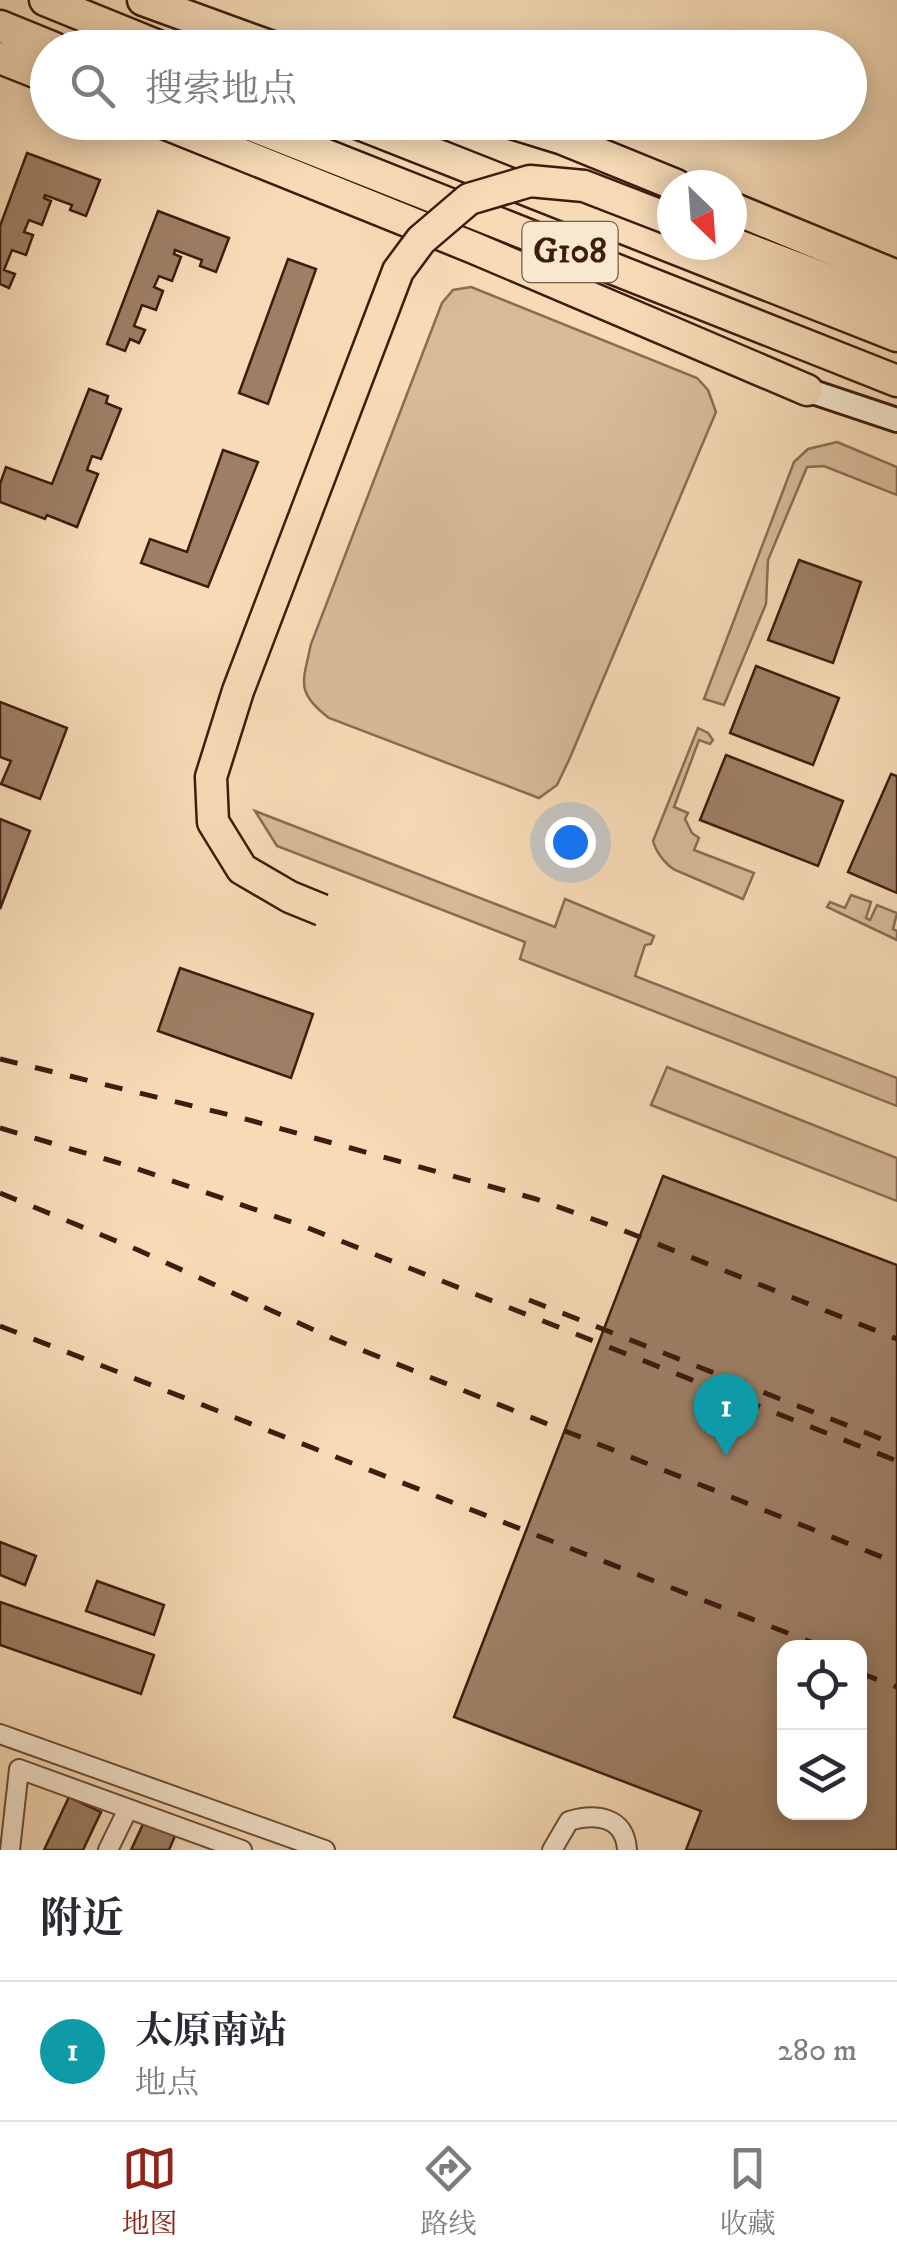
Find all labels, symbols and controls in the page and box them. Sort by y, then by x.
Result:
search box [30,30,867,140]
icon: search [65,58,120,113]
text: 搜索地点 [145,66,297,114]
north arrow [657,170,747,260]
road number: G108 [522,222,618,282]
your location [545,817,596,868]
pin: 1 [694,1374,758,1456]
map controls [777,1640,867,1820]
button: locate [777,1640,867,1730]
button: layers [777,1730,867,1820]
text: 附近 [40,1894,124,1946]
text: 太原南站 [135,2008,287,2056]
text: 1 [67,2031,78,2071]
text: 280 m [777,2031,857,2071]
text: 地点 [135,2064,199,2104]
tab: 地图 [121,2141,178,2242]
tab: 路线 [420,2141,477,2242]
tab: 收藏 [719,2141,776,2242]

